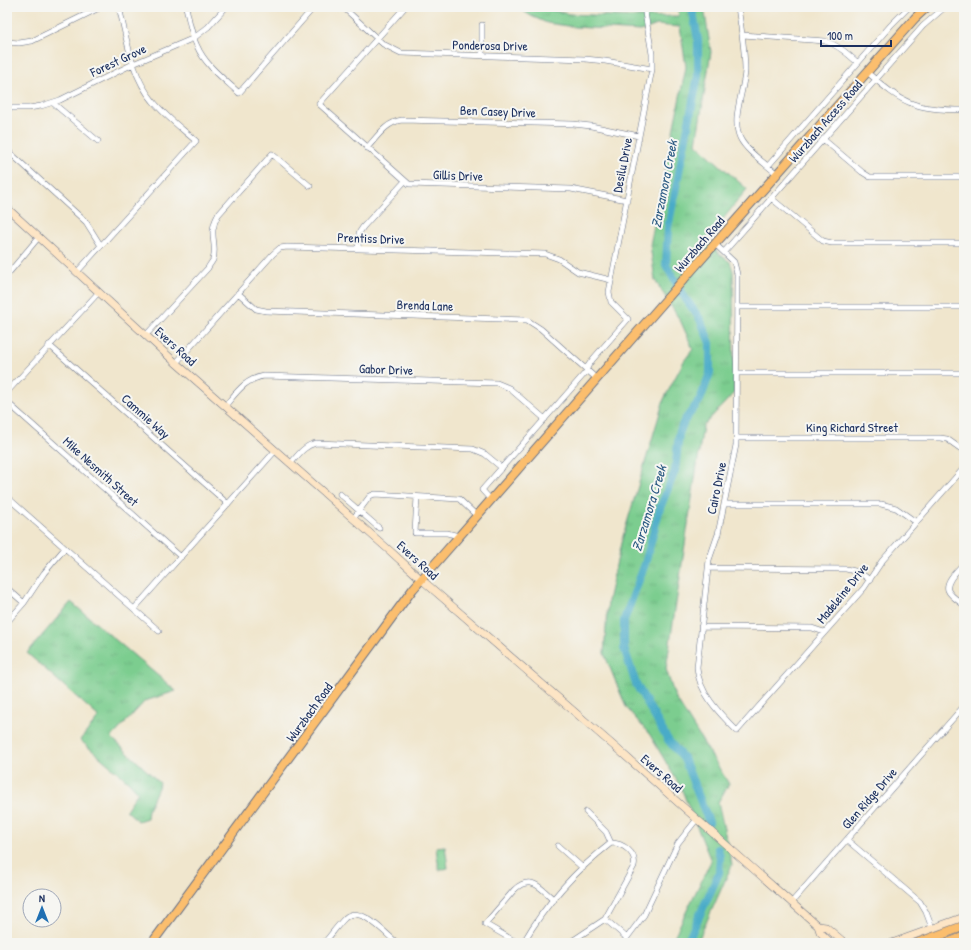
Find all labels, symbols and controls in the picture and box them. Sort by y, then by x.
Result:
scale bar [821,22,891,48]
text: 100 m [827,27,853,44]
street label: Ponderosa Drive [452,35,528,55]
street label: Forest Grove [86,39,149,81]
street label: Wurzbach Access Road [784,76,866,166]
street label: Ben Casey Drive [460,101,536,121]
street label: Desilu Drive [608,136,636,194]
water label: Zarzamora Creek [646,137,682,229]
street label: Gillis Drive [433,165,483,185]
street label: Wurzbach Road [670,212,728,276]
street label: Prentiss Drive [337,228,405,248]
street label: Brenda Lane [396,295,454,315]
street label: Evers Road [151,322,201,370]
street label: Gabor Drive [358,359,414,379]
street label: Cammie Way [118,389,175,443]
street label: King Richard Street [806,418,899,436]
street label: Mike Nesmith Street [59,432,143,510]
street label: Cairo Drive [702,460,730,516]
water label: Zarzamora Creek [626,462,671,553]
street label: Evers Road [393,536,443,584]
street label: Madeleine Drive [812,559,872,627]
street label: Wurzbach Road [281,679,337,745]
street label: Evers Road [637,750,687,796]
street label: Glen Ridge Drive [837,763,901,833]
north arrow [22,888,62,928]
text: N [39,891,45,905]

